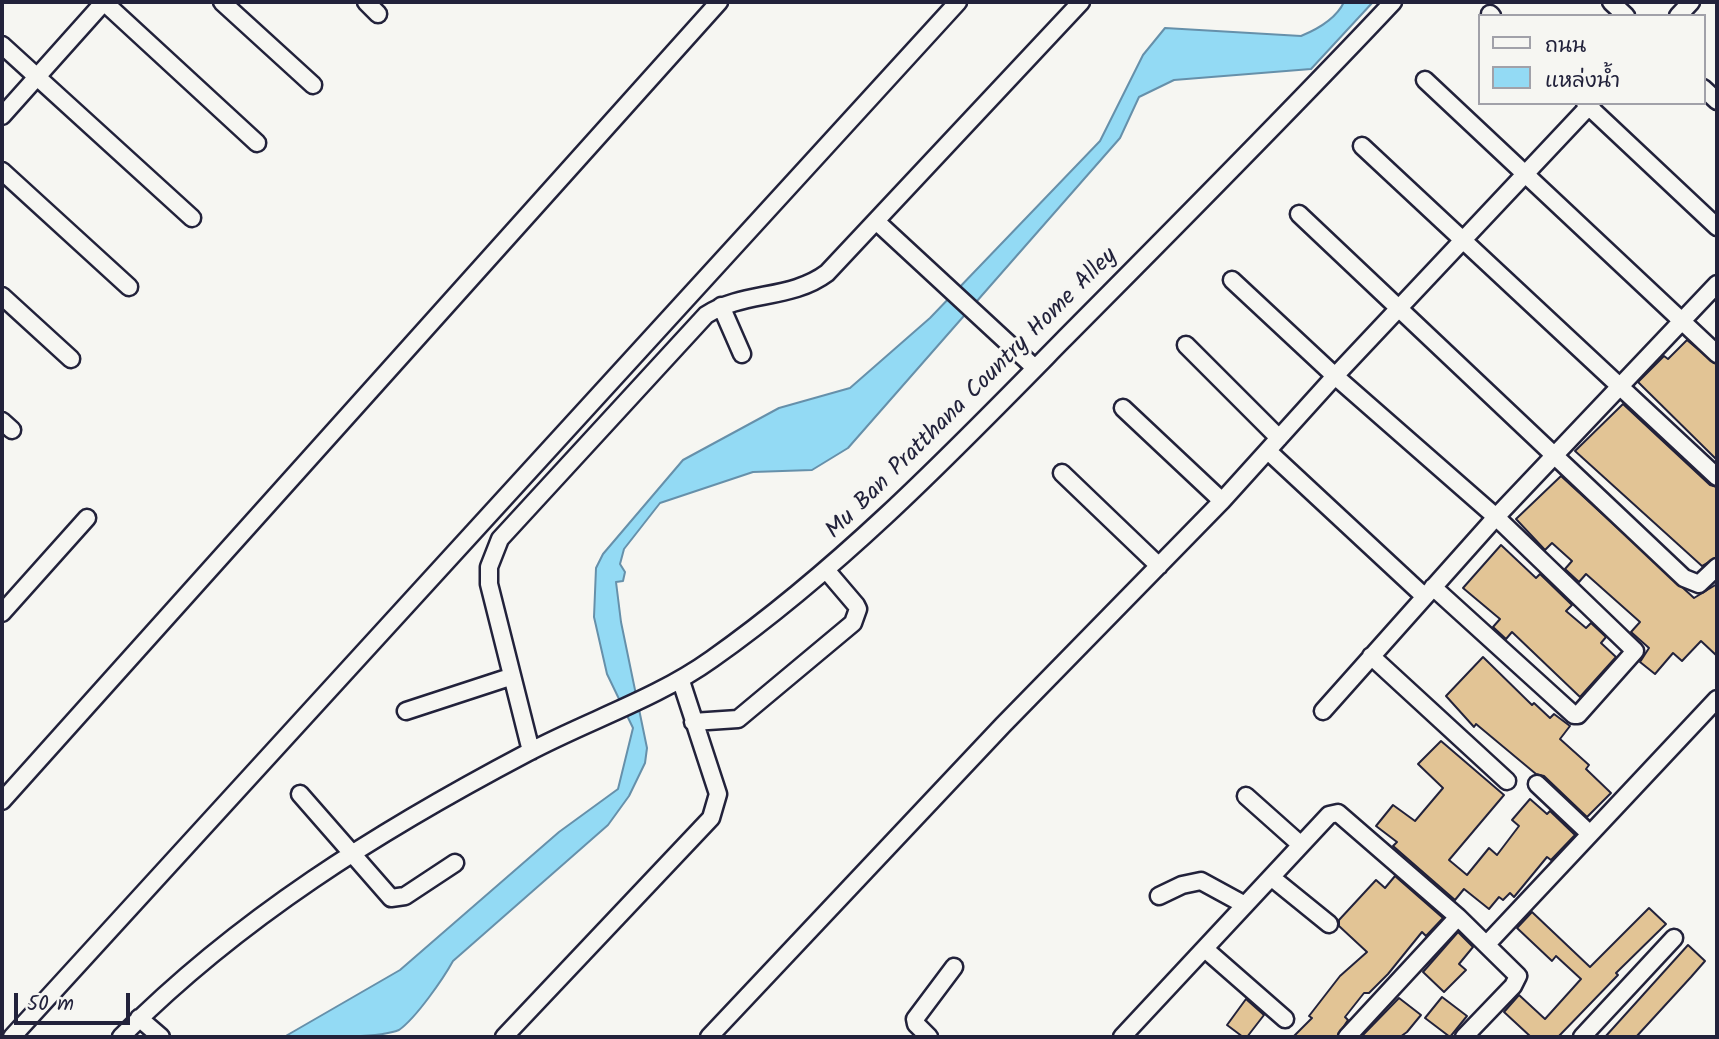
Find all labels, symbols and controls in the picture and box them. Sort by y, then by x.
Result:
legend [1478,14,1705,105]
text: ถนน [1545,30,1586,63]
text: แหล่งน้ำ [1545,65,1620,98]
street label: Mu Ban Pratthana Country Home Alley [821,243,1125,547]
scale bar [18,979,133,1023]
text: 50 m [27,988,74,1021]

